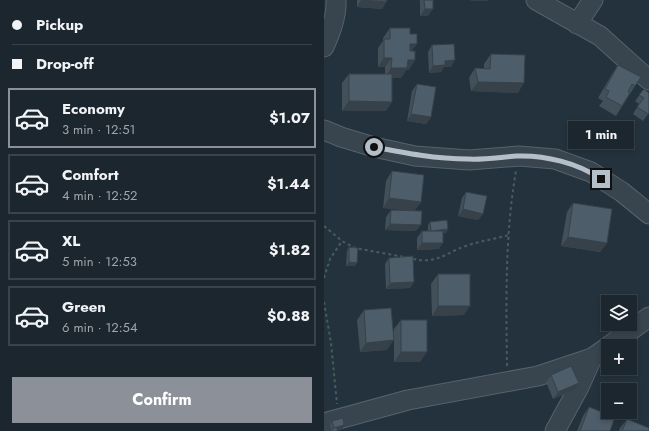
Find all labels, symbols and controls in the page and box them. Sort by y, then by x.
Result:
text: Pickup [36,14,83,36]
text: Drop-off [36,53,94,75]
text: Economy [62,98,125,120]
icon: car [14,100,50,136]
text: $1.07 [269,107,310,129]
text: 3 min · 12:51 [62,120,135,139]
callout: 1 min [568,121,634,149]
text: 1 min [585,125,617,144]
route start [365,138,383,156]
text: Comfort [62,164,119,186]
icon: car [14,166,50,202]
route end [592,170,610,188]
text: $1.44 [267,173,310,195]
text: 4 min · 12:52 [62,186,137,205]
text: XL [62,230,80,252]
icon: car [14,232,50,268]
text: $1.82 [269,239,310,261]
text: 5 min · 12:53 [62,252,137,271]
map controls [601,295,637,419]
button: layers [601,295,637,331]
text: Green [62,296,106,318]
icon: car [14,298,50,334]
text: $0.88 [267,305,310,327]
text: 6 min · 12:54 [62,318,138,337]
button: + [601,339,637,375]
button: Confirm [12,377,312,423]
button: − [601,383,637,419]

